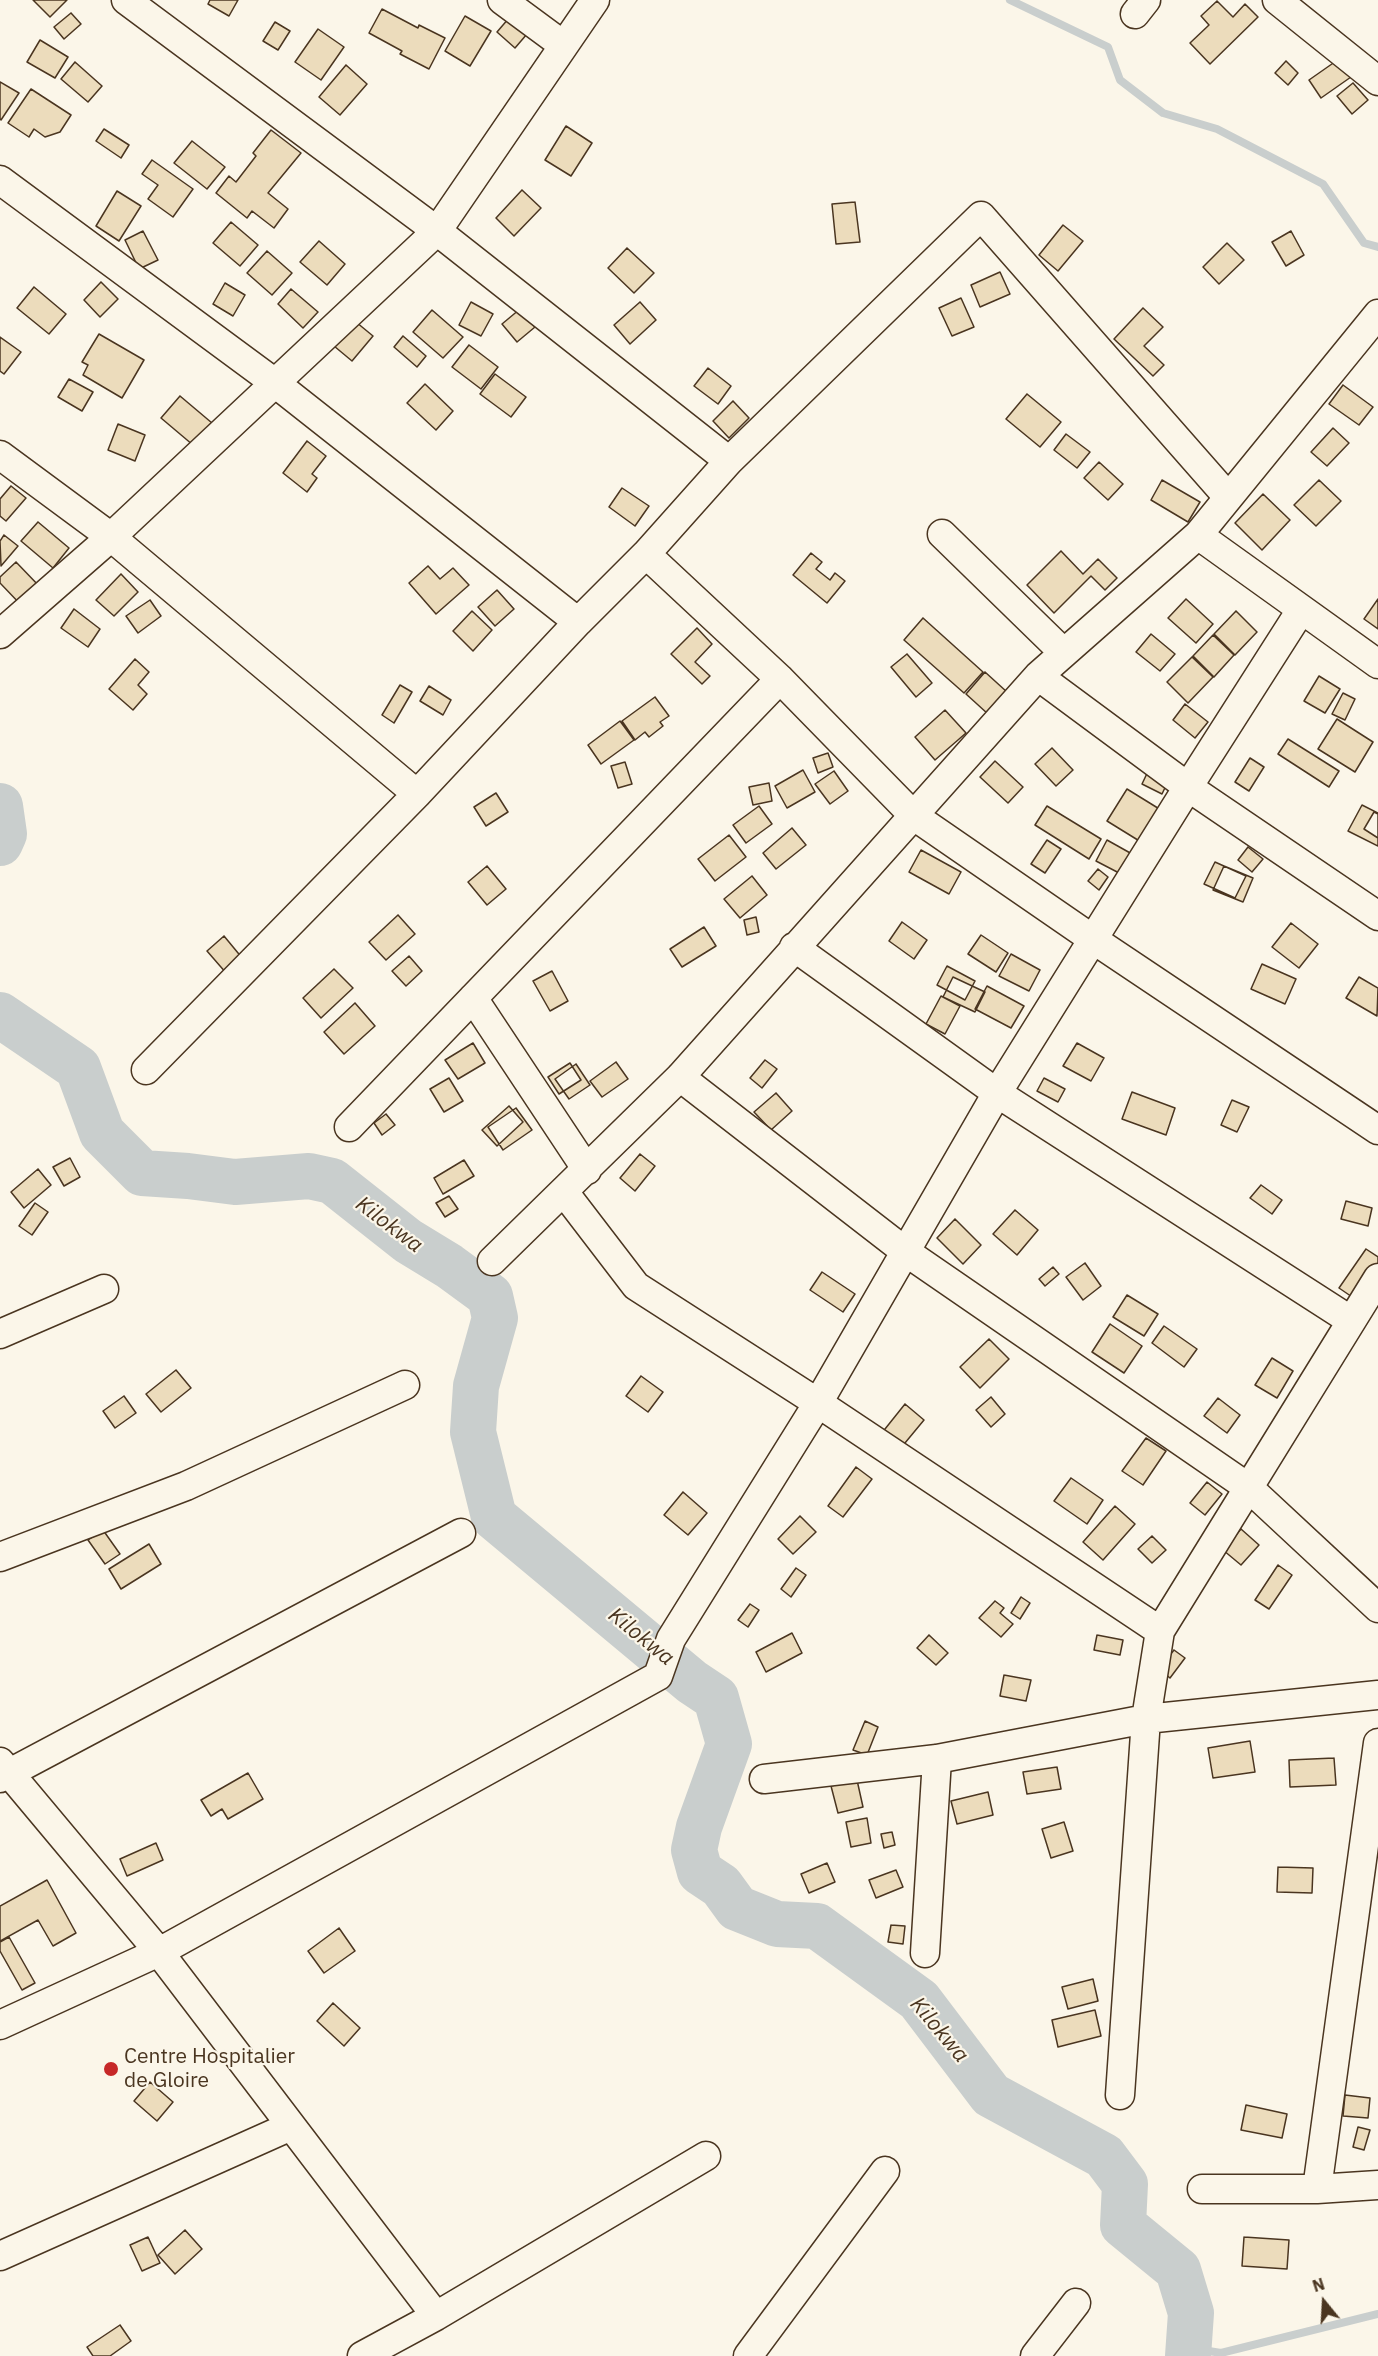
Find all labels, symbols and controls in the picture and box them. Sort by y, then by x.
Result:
water label: Kilokwa [350,1191,428,1259]
water label: Kilokwa [603,1602,679,1672]
water label: Kilokwa [904,1992,974,2068]
place label: Centre Hospitalier de Gloire [124,2044,295,2094]
marker: Centre Hospitalier de Gloire [102,2060,120,2078]
north arrow [1294,2272,1354,2332]
text: N [1310,2274,1327,2296]

